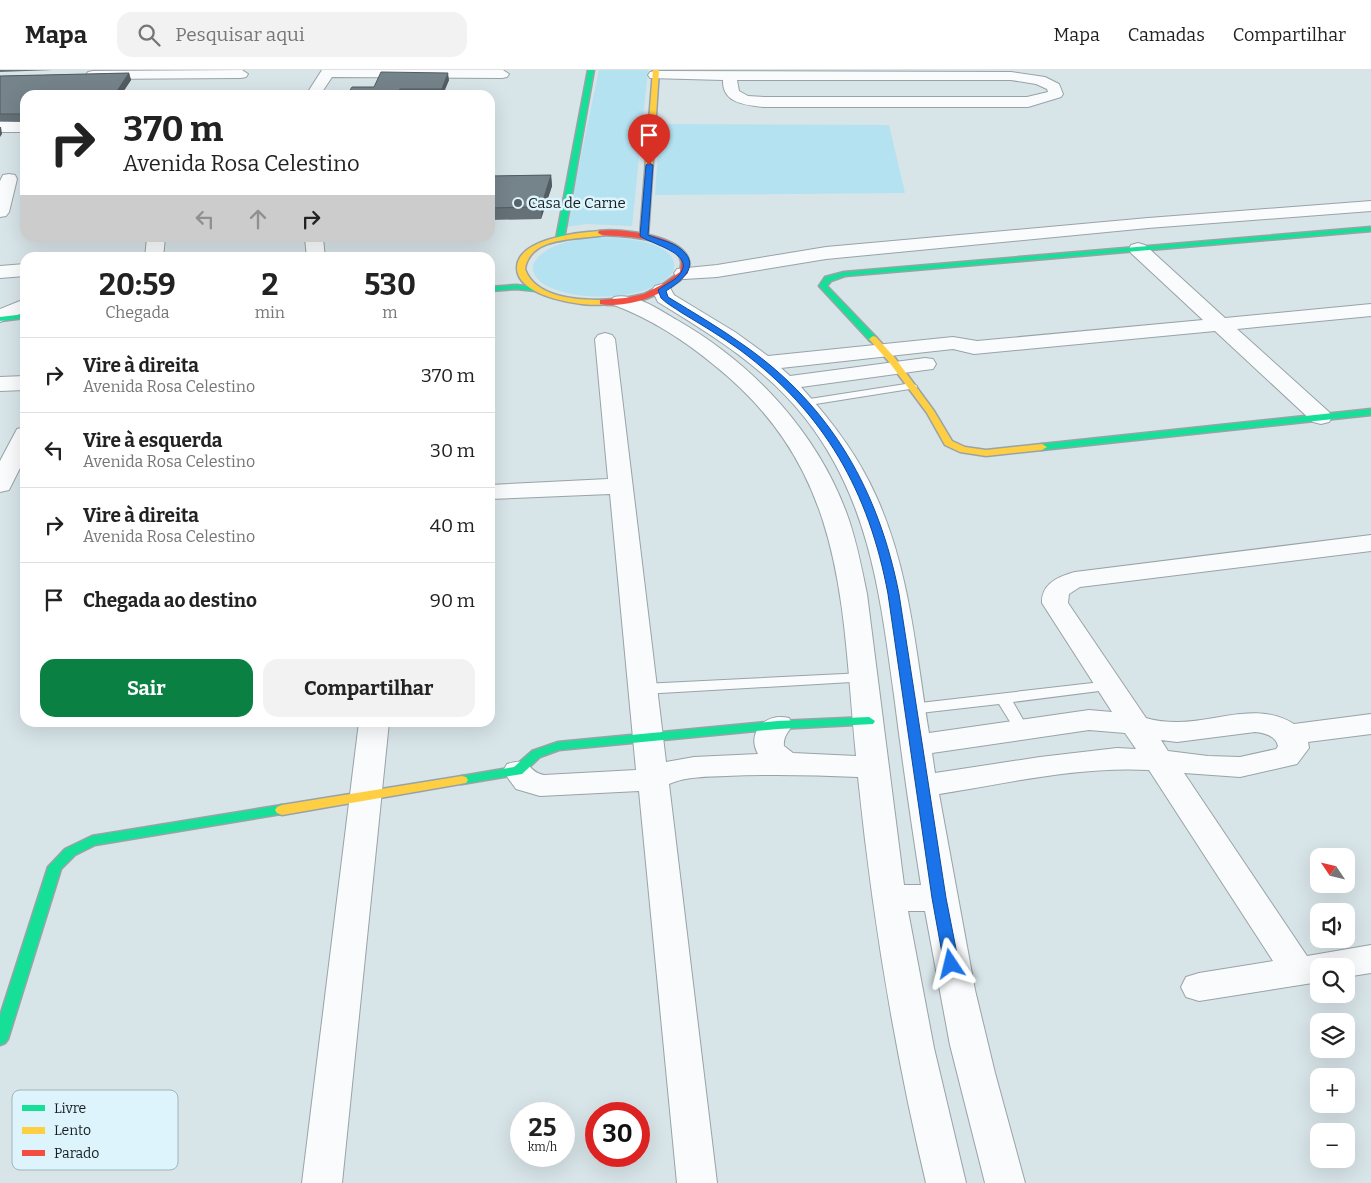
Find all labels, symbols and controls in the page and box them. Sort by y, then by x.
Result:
search box [117,12,467,57]
text: Mapa [25,21,87,49]
icon: search [135,21,163,49]
text: Pesquisar aqui [175,23,305,46]
text: Mapa [1054,24,1100,46]
text: Camadas [1128,24,1205,46]
text: Compartilhar [1233,24,1346,46]
text: 370 m [123,108,223,150]
icon: right [40,110,105,175]
pin [628,114,670,165]
icon: arrive [635,121,663,149]
text: Avenida Rosa Celestino [123,150,360,177]
place label: Casa de Carne [528,194,626,212]
marker: Casa de Carne [512,197,524,209]
icon: left [191,205,219,233]
icon: ahead [244,205,272,233]
icon: right [297,205,325,233]
text: 20:59 [99,267,176,303]
text: 2 [261,267,278,303]
text: 530 [364,267,416,303]
text: Chegada [105,303,169,322]
text: min [255,303,285,322]
text: m [382,303,398,322]
text: Vire à direita [83,354,199,377]
icon: right [40,361,68,389]
text: 370 m [421,364,475,387]
text: Avenida Rosa Celestino [83,377,255,396]
text: Vire à esquerda [83,429,222,452]
icon: left [40,436,68,464]
text: 30 m [430,439,475,462]
text: Avenida Rosa Celestino [83,452,255,471]
text: Vire à direita [83,504,199,527]
icon: right [40,511,68,539]
text: 40 m [430,514,475,537]
text: Avenida Rosa Celestino [83,527,255,546]
icon: arrive [40,586,68,614]
text: Chegada ao destino [83,589,257,612]
text: 90 m [430,589,475,612]
button: Sair [40,659,253,717]
button: Compartilhar [263,659,475,717]
north arrow [1310,848,1355,892]
map controls [1310,848,1355,1168]
button: sound [1310,903,1355,948]
position arrow [924,937,976,989]
button: search [1310,958,1355,1003]
button: layers [1310,1013,1355,1058]
button: + [1310,1068,1355,1113]
legend [12,1090,178,1170]
text: Livre [54,1100,86,1117]
speed limit sign: 30 [585,1102,650,1167]
text: 25 [529,1113,556,1143]
text: Lento [54,1122,91,1139]
button: − [1310,1123,1355,1168]
text: km/h [528,1140,557,1154]
text: Parado [54,1145,99,1162]

